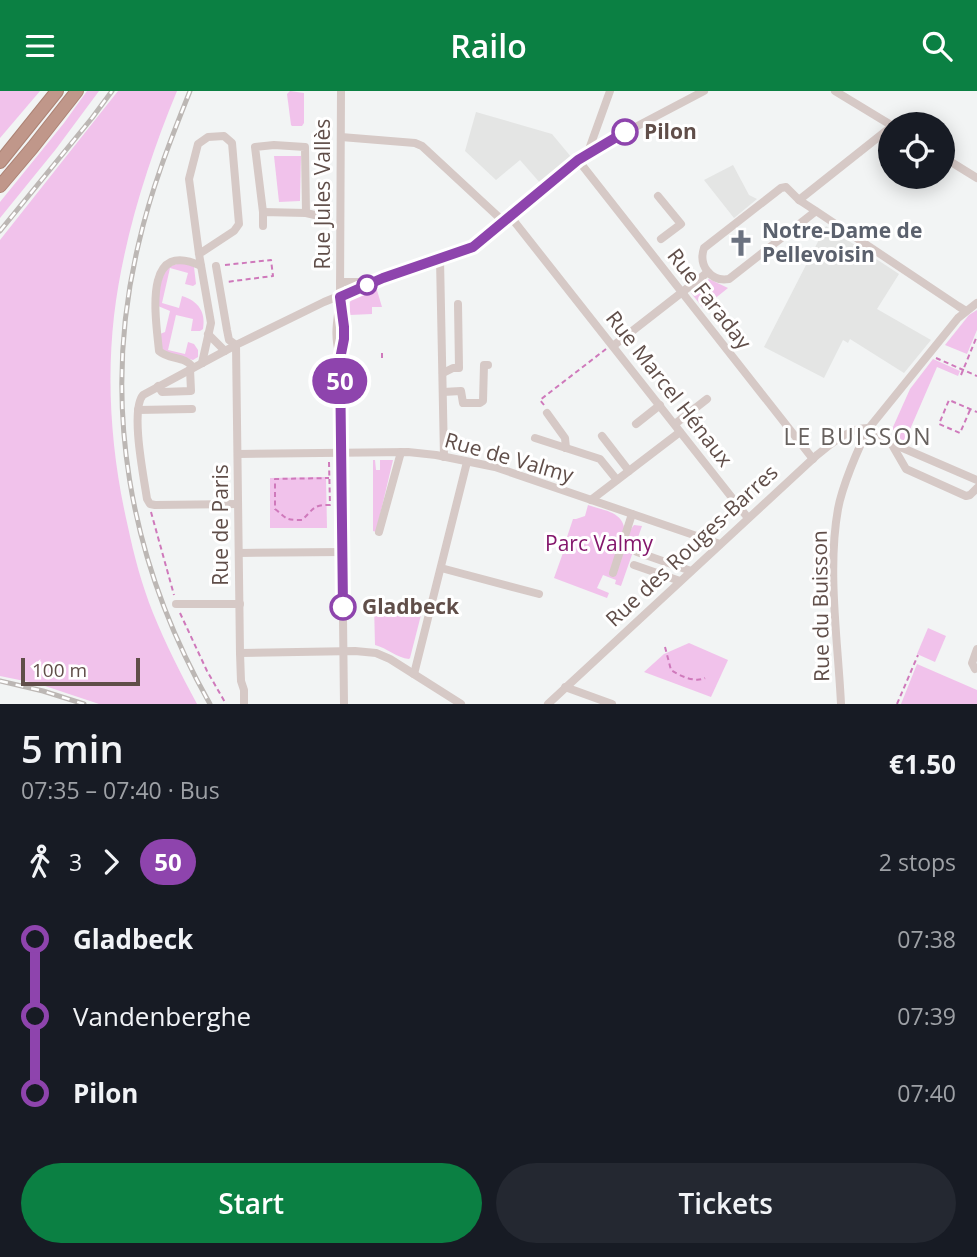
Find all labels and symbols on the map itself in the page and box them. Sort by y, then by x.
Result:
place label: Pilon [644,117,697,145]
street label: Rue Jules Vallès [308,119,336,269]
marker: Pilon [612,119,638,145]
place label: Notre-Dame de Pellevoisin [762,216,922,268]
church icon: Notre-Dame de Pellevoisin [726,228,756,258]
street label: Rue Faraday [662,242,758,355]
unlabelled marker [357,275,377,295]
street label: Rue Marcel Hénaux [600,305,739,472]
line badge: 50 [308,358,372,404]
district label: LE BUISSON [783,420,933,452]
street label: Rue de Valmy [442,425,577,489]
street label: Rue des Rouges-Barres [599,458,783,633]
street label: Rue de Paris [206,464,234,586]
park label: Parc Valmy [545,529,653,557]
street label: Rue du Buisson [805,530,835,682]
place label: Gladbeck [362,592,460,620]
marker: Gladbeck [330,594,356,620]
scale bar [21,655,140,687]

